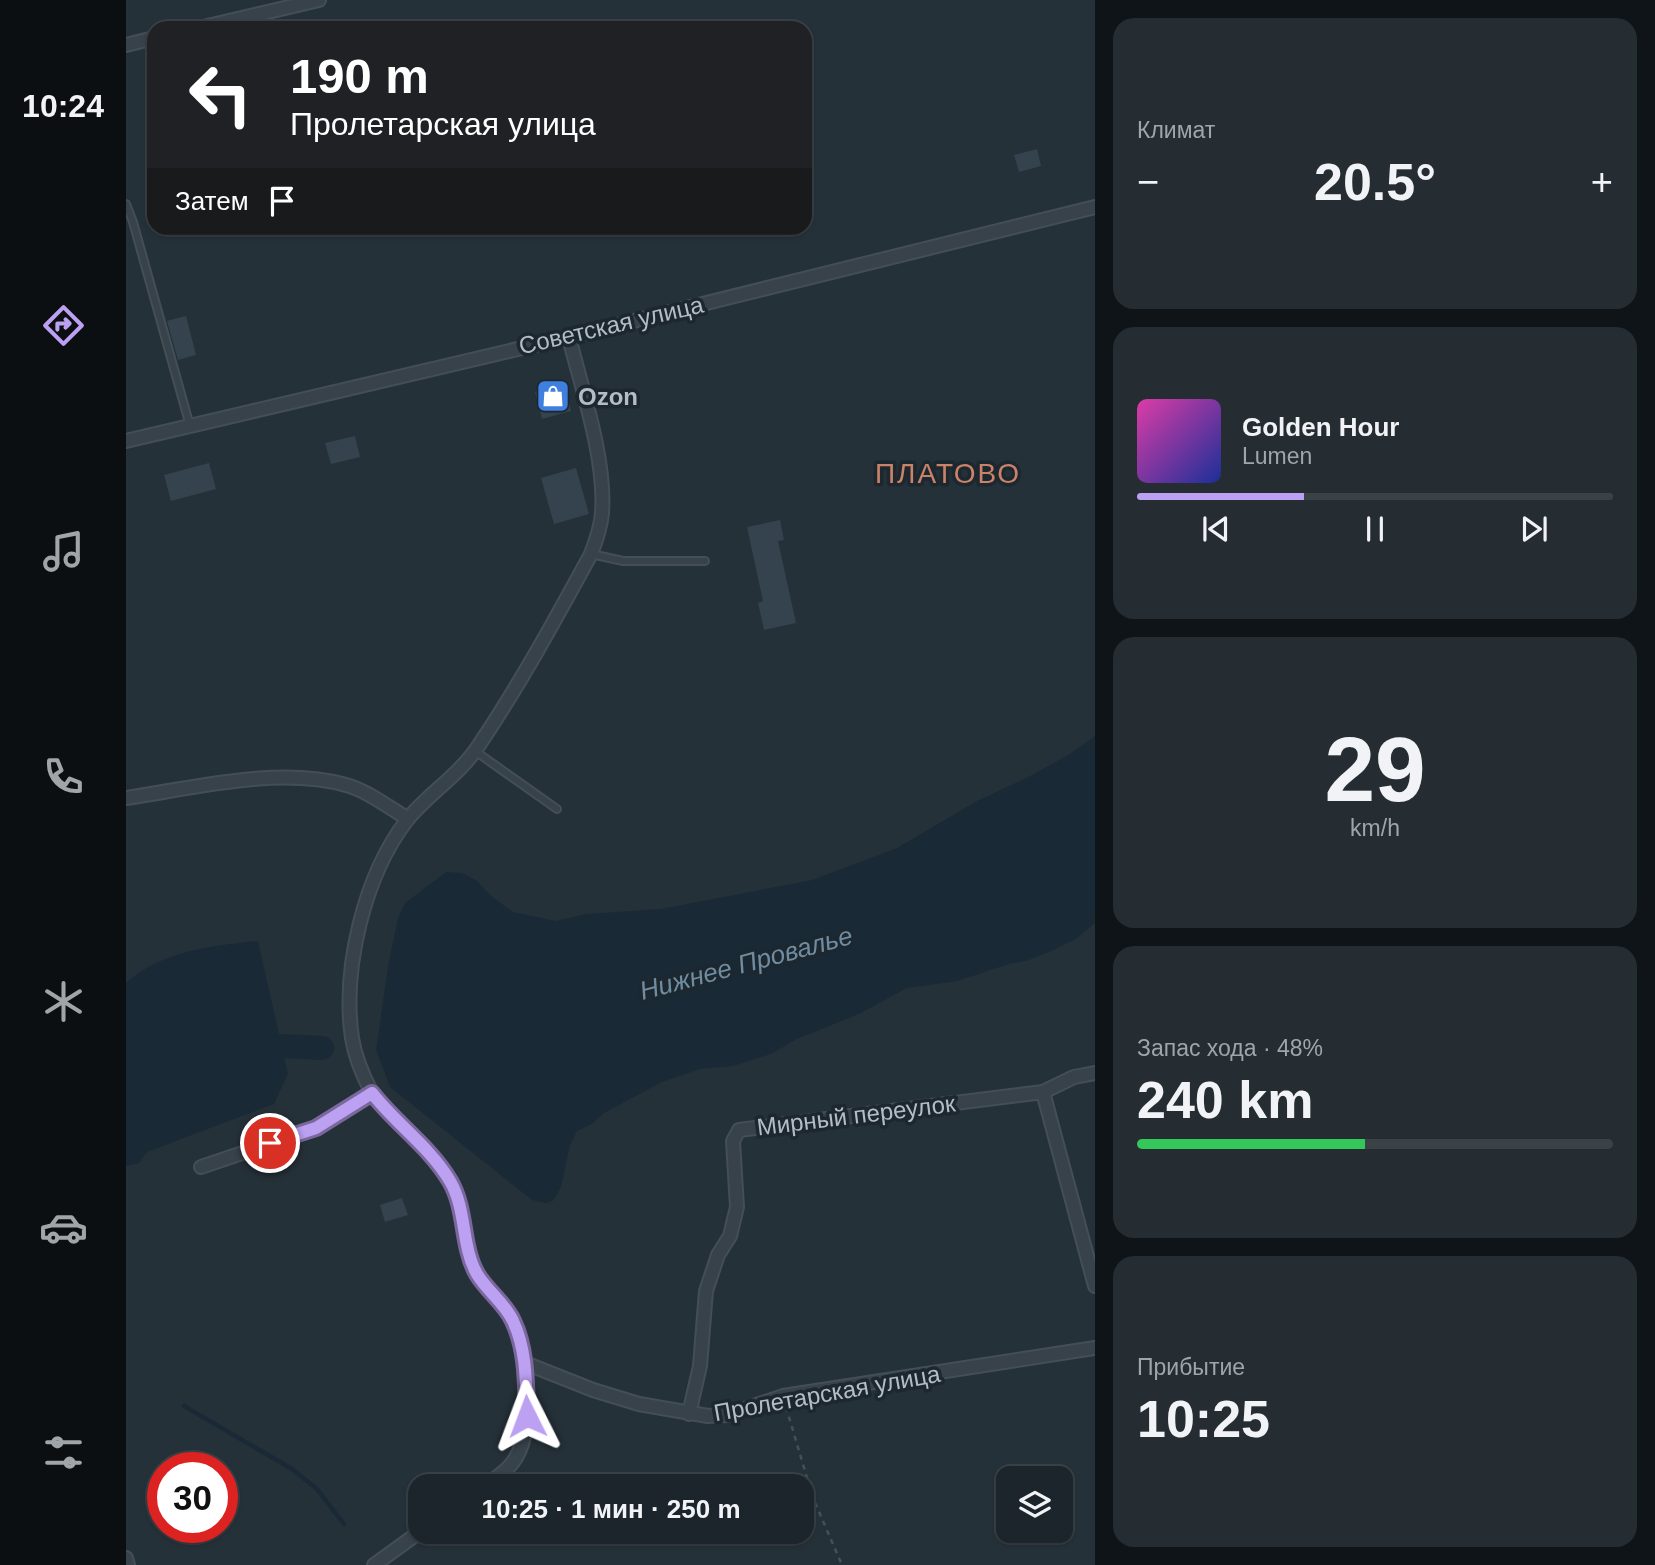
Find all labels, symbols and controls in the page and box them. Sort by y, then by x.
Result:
icon: left [175,49,266,140]
text: 190 m [290,49,429,103]
text: 10:24 [22,88,104,124]
text: Пролетарская улица [290,106,596,142]
text: Климат [1137,117,1215,143]
text: 20.5° [1314,153,1436,211]
text: − [1137,161,1159,203]
text: + [1591,161,1613,203]
icon: arrive [263,182,301,220]
text: Затем [175,186,249,216]
street label: Советская улица [516,291,706,359]
icon: directions [39,301,88,350]
shop icon: Ozon [534,377,572,415]
place label: Ozon [578,383,638,410]
text: Golden Hour [1242,412,1399,442]
text: Lumen [1242,443,1312,469]
district label: ПЛАТОВО [875,458,1021,489]
icon: previous [1197,510,1235,548]
icon: pause [1356,510,1394,548]
icon: next [1515,510,1553,548]
icon: music [39,527,88,576]
text: 29 [1324,719,1426,820]
icon: phone [39,752,88,801]
text: km/h [1350,815,1400,841]
water label: Нижнее Провалье [636,920,856,1006]
icon: climate [39,977,88,1026]
text: Запас хода · 48% [1137,1035,1323,1061]
text: 240 km [1137,1071,1313,1129]
street label: Мирный переулок [755,1089,957,1141]
pin [240,1113,300,1173]
icon: arrive [251,1124,289,1162]
icon: car [39,1203,88,1252]
text: Прибытие [1137,1354,1245,1380]
street label: Пролетарская улица [712,1360,943,1426]
position arrow [490,1379,564,1453]
text: 10:25 [1137,1390,1270,1448]
icon: filters [39,1428,88,1477]
speed limit sign: 30 [147,1452,238,1543]
map controls [996,1466,1073,1543]
button: layers [996,1466,1073,1543]
text: 10:25 · 1 мин · 250 m [481,1494,741,1524]

